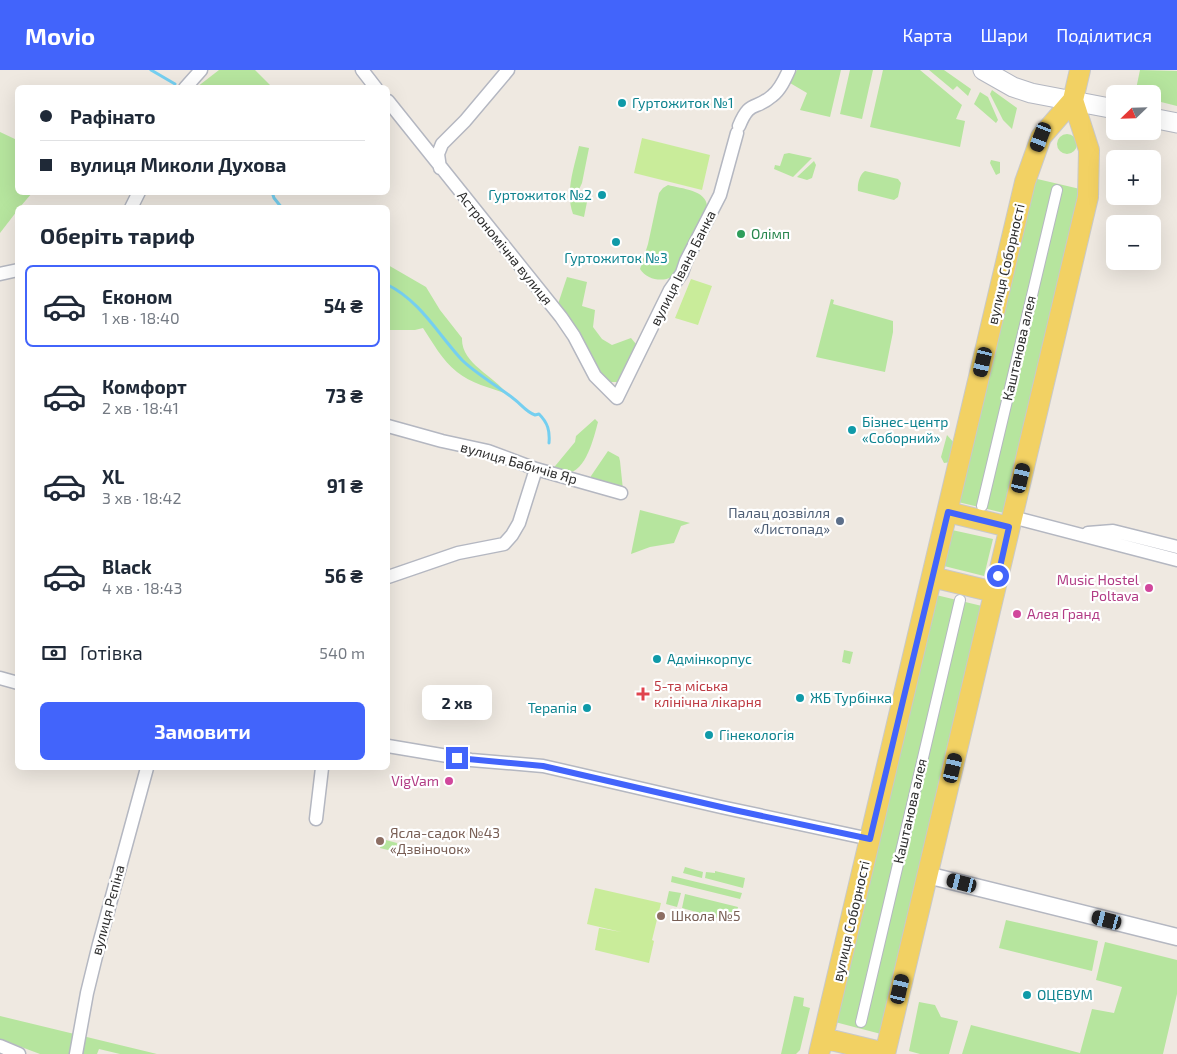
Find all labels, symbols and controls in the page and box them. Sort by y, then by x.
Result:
text: Movio [25,21,95,50]
text: Карта [902,24,952,46]
text: Шари [980,24,1028,46]
text: Поділитися [1056,24,1152,46]
north arrow [1106,85,1161,140]
map controls [1106,85,1161,270]
place label: Гуртожиток №1 [632,94,733,111]
marker: Гуртожиток №1 [616,97,628,109]
text: Рафінато [70,105,156,128]
car [1028,120,1053,154]
button: + [1106,150,1161,205]
text: вулиця Миколи Духова [70,153,286,176]
place label: Гуртожиток №2 [488,186,592,203]
street label: Астрономічна вулиця [454,187,557,308]
marker: Гуртожиток №2 [596,189,608,201]
street label: вулиця Соборності [983,202,1028,326]
street label: вулиця Івана Банка [646,207,719,328]
button: − [1106,215,1161,270]
text: Оберіть тариф [40,222,195,248]
place label: Олімп [751,225,790,242]
marker: Олімп [735,228,747,240]
marker: Гуртожиток №3 [610,236,622,248]
place label: Гуртожиток №3 [564,249,668,266]
icon: car [42,284,87,329]
text: Економ [102,285,173,308]
text: 54 ₴ [324,294,363,317]
street label: Каштанова алея [998,294,1039,402]
text: 1 хв · 18:40 [102,308,180,327]
car [972,346,993,378]
icon: car [42,374,87,419]
text: Комфорт [102,375,187,398]
text: 73 ₴ [325,384,363,407]
text: 2 хв · 18:41 [102,398,179,417]
place label: Бізнес-центр «Соборний» [862,413,948,446]
marker: Бізнес-центр «Соборний» [846,424,858,436]
street label: вулиця Бабичів Яр [459,438,580,487]
car [1010,462,1031,494]
icon: car [42,464,87,509]
text: XL [102,465,124,488]
text: 91 ₴ [327,474,363,497]
text: 3 хв · 18:42 [102,488,181,507]
place label: Палац дозвілля «Листопад» [728,504,830,537]
marker: Палац дозвілля «Листопад» [834,515,846,527]
icon: car [42,554,87,599]
text: Black [102,555,152,578]
text: 56 ₴ [325,564,363,587]
route start [987,565,1009,587]
place label: Music Hostel Poltava [1057,571,1140,604]
text: 4 хв · 18:43 [102,578,182,597]
marker: Music Hostel Poltava [1143,582,1155,594]
place label: Алея Гранд [1027,605,1100,622]
marker: Алея Гранд [1011,608,1023,620]
icon: cash [40,639,68,667]
text: Готівка [80,641,143,664]
text: 540 m [319,643,365,662]
place label: Адмінкорпус [667,650,752,667]
marker: Адмінкорпус [651,653,663,665]
place label: 5-та міська клінічна лікарня [654,677,762,710]
callout: 2 хв [422,686,492,720]
marker: 5-та міська клінічна лікарня [636,687,650,701]
place label: ЖБ Турбінка [810,689,892,706]
marker: ЖБ Турбінка [794,692,806,704]
text: 2 хв [441,693,473,712]
place label: Терапія [528,699,577,716]
button: Замовити [40,702,365,760]
marker: Терапія [581,702,593,714]
place label: Гінекологія [719,726,794,743]
marker: Гінекологія [703,729,715,741]
route end [446,747,468,769]
car [942,752,963,784]
street label: Каштанова алея [889,757,930,865]
place label: VigVam [391,772,439,789]
marker: VigVam [443,775,455,787]
place label: Ясла-садок №43 «Дзвіночок» [390,824,500,857]
marker: Ясла-садок №43 «Дзвіночок» [374,835,386,847]
street label: вулиця Соборності [828,859,873,983]
street label: вулиця Рєпіна [87,863,128,957]
car [945,872,978,894]
place label: Школа №5 [671,907,741,924]
car [1090,909,1123,931]
marker: Школа №5 [655,910,667,922]
car [889,973,910,1005]
place label: ОЦЕВУМ [1037,986,1093,1003]
marker: ОЦЕВУМ [1021,989,1033,1001]

